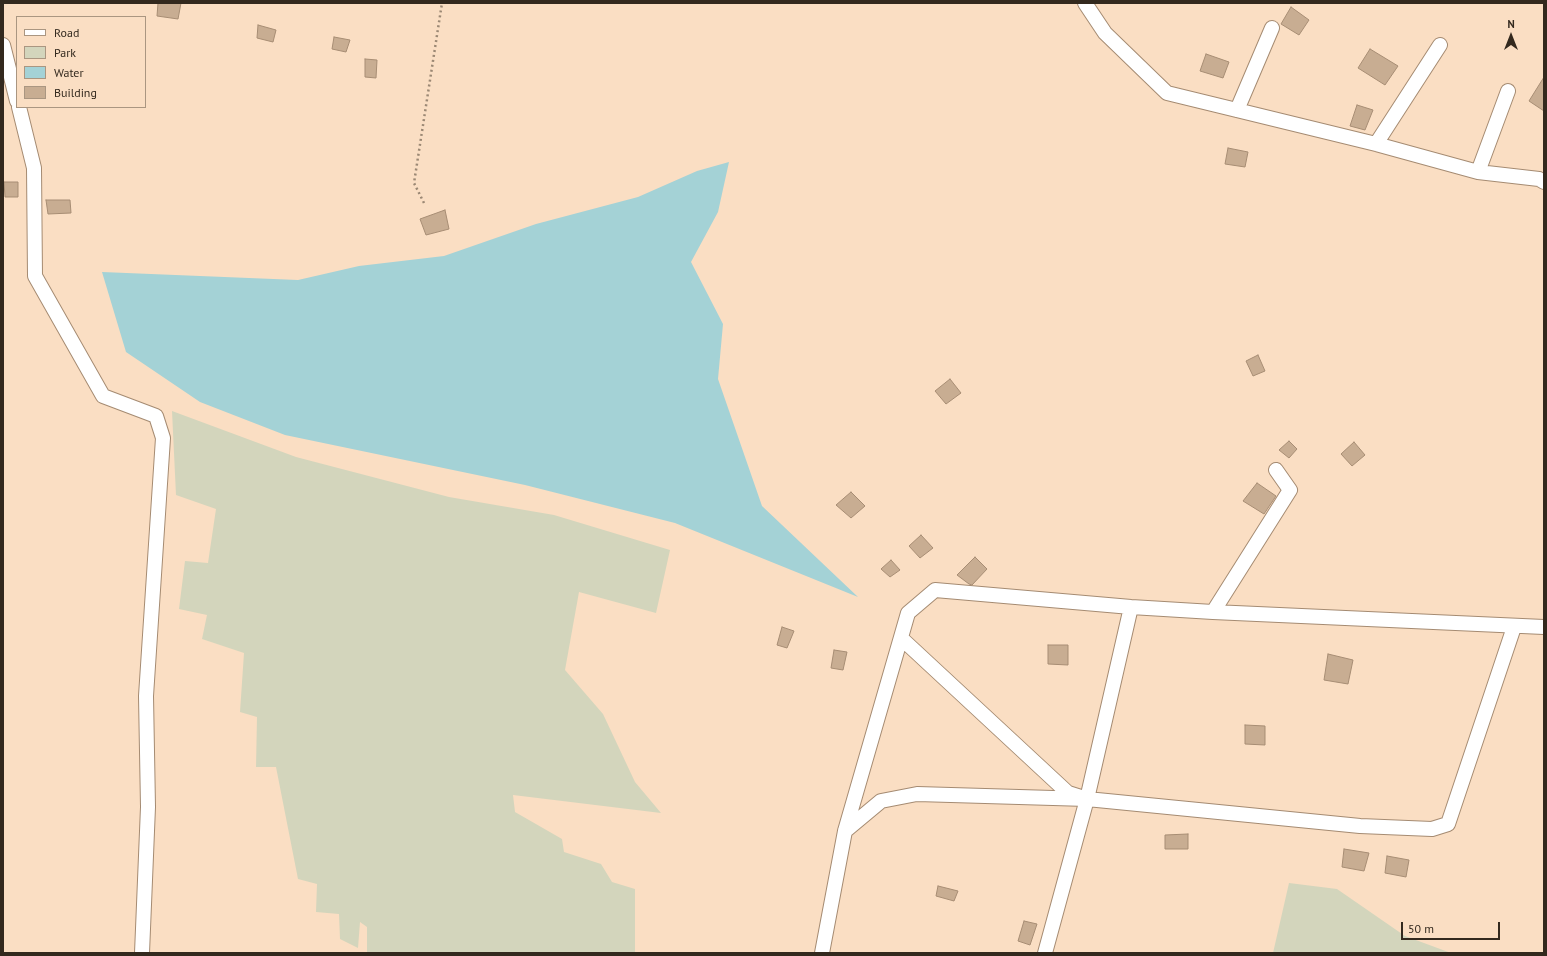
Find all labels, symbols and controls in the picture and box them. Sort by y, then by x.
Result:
legend [16,16,146,108]
north arrow [1491,16,1531,56]
text: N [1507,17,1515,31]
text: Road [54,25,79,40]
text: Park [54,45,76,60]
text: Water [54,65,84,80]
text: Building [54,85,97,100]
scale bar [1403,914,1502,940]
text: 50 m [1408,921,1434,936]

